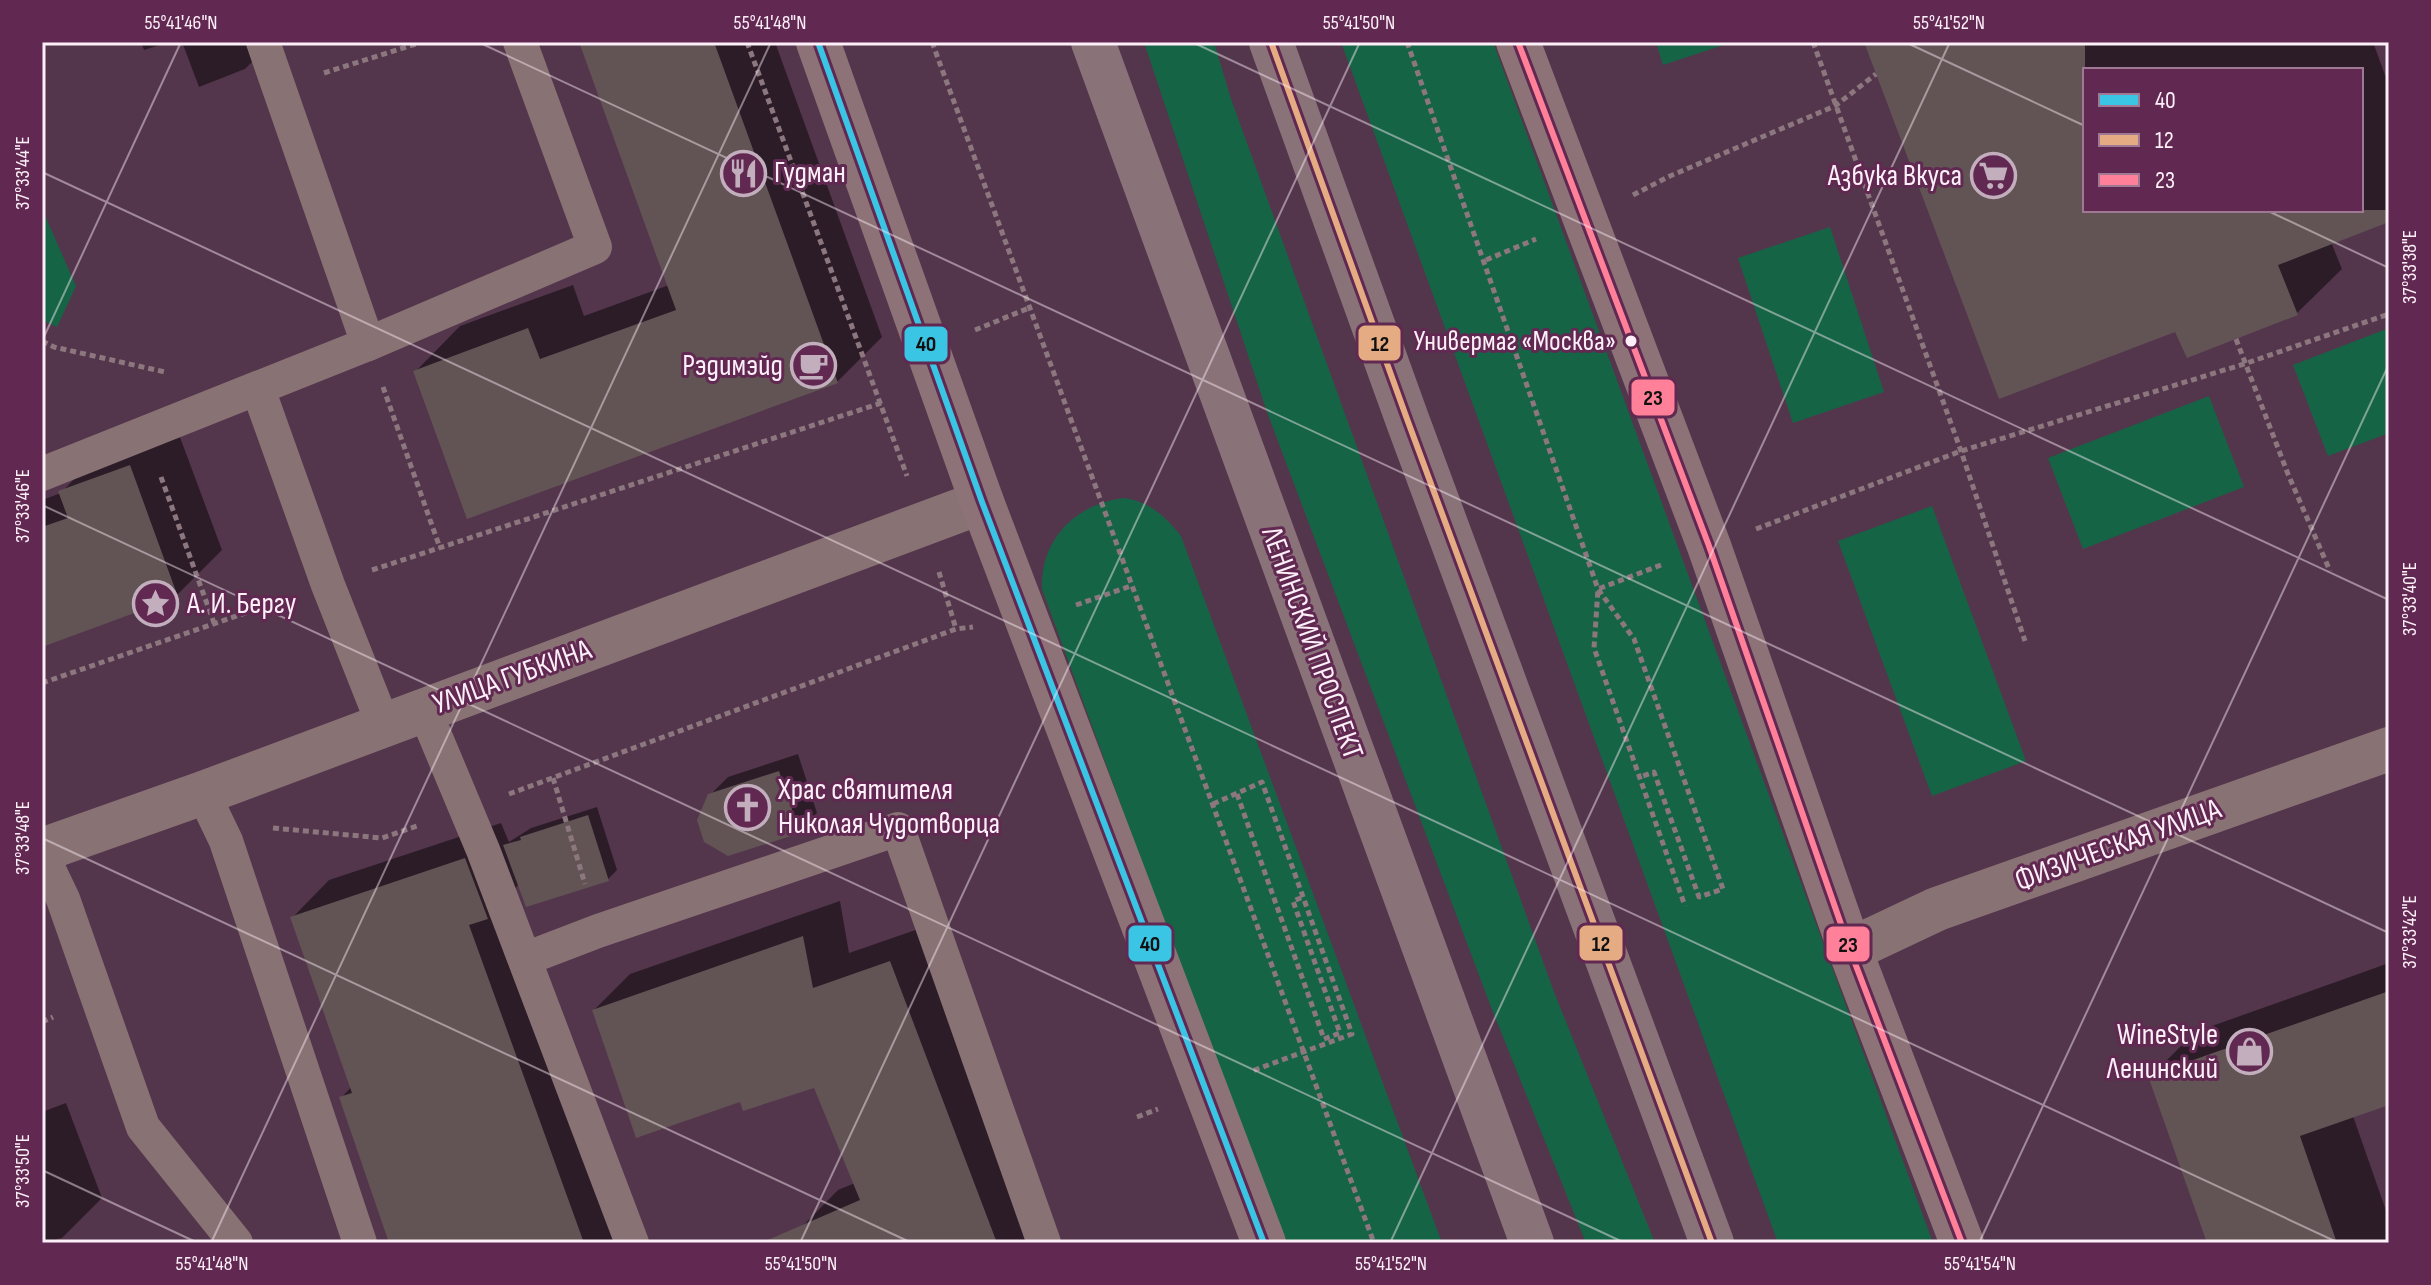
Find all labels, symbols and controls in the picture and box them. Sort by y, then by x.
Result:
text: 55°41'46"N [145,11,217,35]
text: 55°41'48"N [734,11,806,35]
text: 55°41'50"N [1323,11,1395,35]
text: 55°41'52"N [1913,11,1985,35]
legend [2083,68,2363,212]
text: 40 [2155,86,2176,115]
text: 12 [2155,126,2174,155]
text: 37°33'44"E [11,136,35,210]
restaurant icon: Гудман [719,149,767,197]
supermarket icon: Азбука Вкуса [1969,152,2017,200]
place label: Гудман [774,155,846,191]
place label: Азбука Вкуса [1827,158,1962,194]
text: 23 [2155,166,2175,195]
text: 37°33'38"E [2398,230,2422,304]
line badge: 12 [1357,324,1402,362]
line badge: 40 [903,325,949,363]
place label: Универмаг «Москва» [1414,325,1616,358]
text: 40 [916,331,936,358]
text: 12 [1371,331,1389,358]
marker: Универмаг «Москва» [1623,333,1639,349]
cafe icon: Рэдимэйд [790,342,838,390]
place label: Рэдимэйд [682,348,783,384]
line badge: 23 [1630,378,1676,417]
text: 23 [1643,385,1663,412]
text: 37°33'46"E [11,469,35,543]
street label: ЛЕНИНСКИЙ ПРОСПЕКТ [1253,521,1371,764]
text: 37°33'40"E [2398,562,2422,636]
place icon: А. И. Бергу [132,580,180,628]
place label: А. И. Бергу [186,586,297,622]
street label: УЛИЦА ГУБКИНА [428,632,596,722]
place label: Храс святителя Николая Чудотворца [777,772,1000,842]
church icon: Храс святителя Николая Чудотворца [723,783,771,831]
street label: ФИЗИЧЕСКАЯ УЛИЦА [2010,791,2226,899]
text: 37°33'48"E [11,801,35,875]
text: 37°33'42"E [2398,895,2422,969]
line badge: 40 [1127,924,1173,963]
line badge: 12 [1578,924,1624,962]
line badge: 23 [1825,925,1871,963]
text: 40 [1140,931,1160,958]
text: 12 [1592,931,1610,958]
text: 23 [1838,932,1858,959]
place label: WineStyle Ленинский [2106,1017,2218,1087]
shop icon: WineStyle Ленинский [2225,1028,2273,1076]
text: 37°33'50"E [11,1134,35,1208]
text: 55°41'48"N [176,1252,248,1276]
text: 55°41'50"N [765,1252,837,1276]
text: 55°41'52"N [1355,1252,1427,1276]
text: 55°41'54"N [1944,1252,2016,1276]

